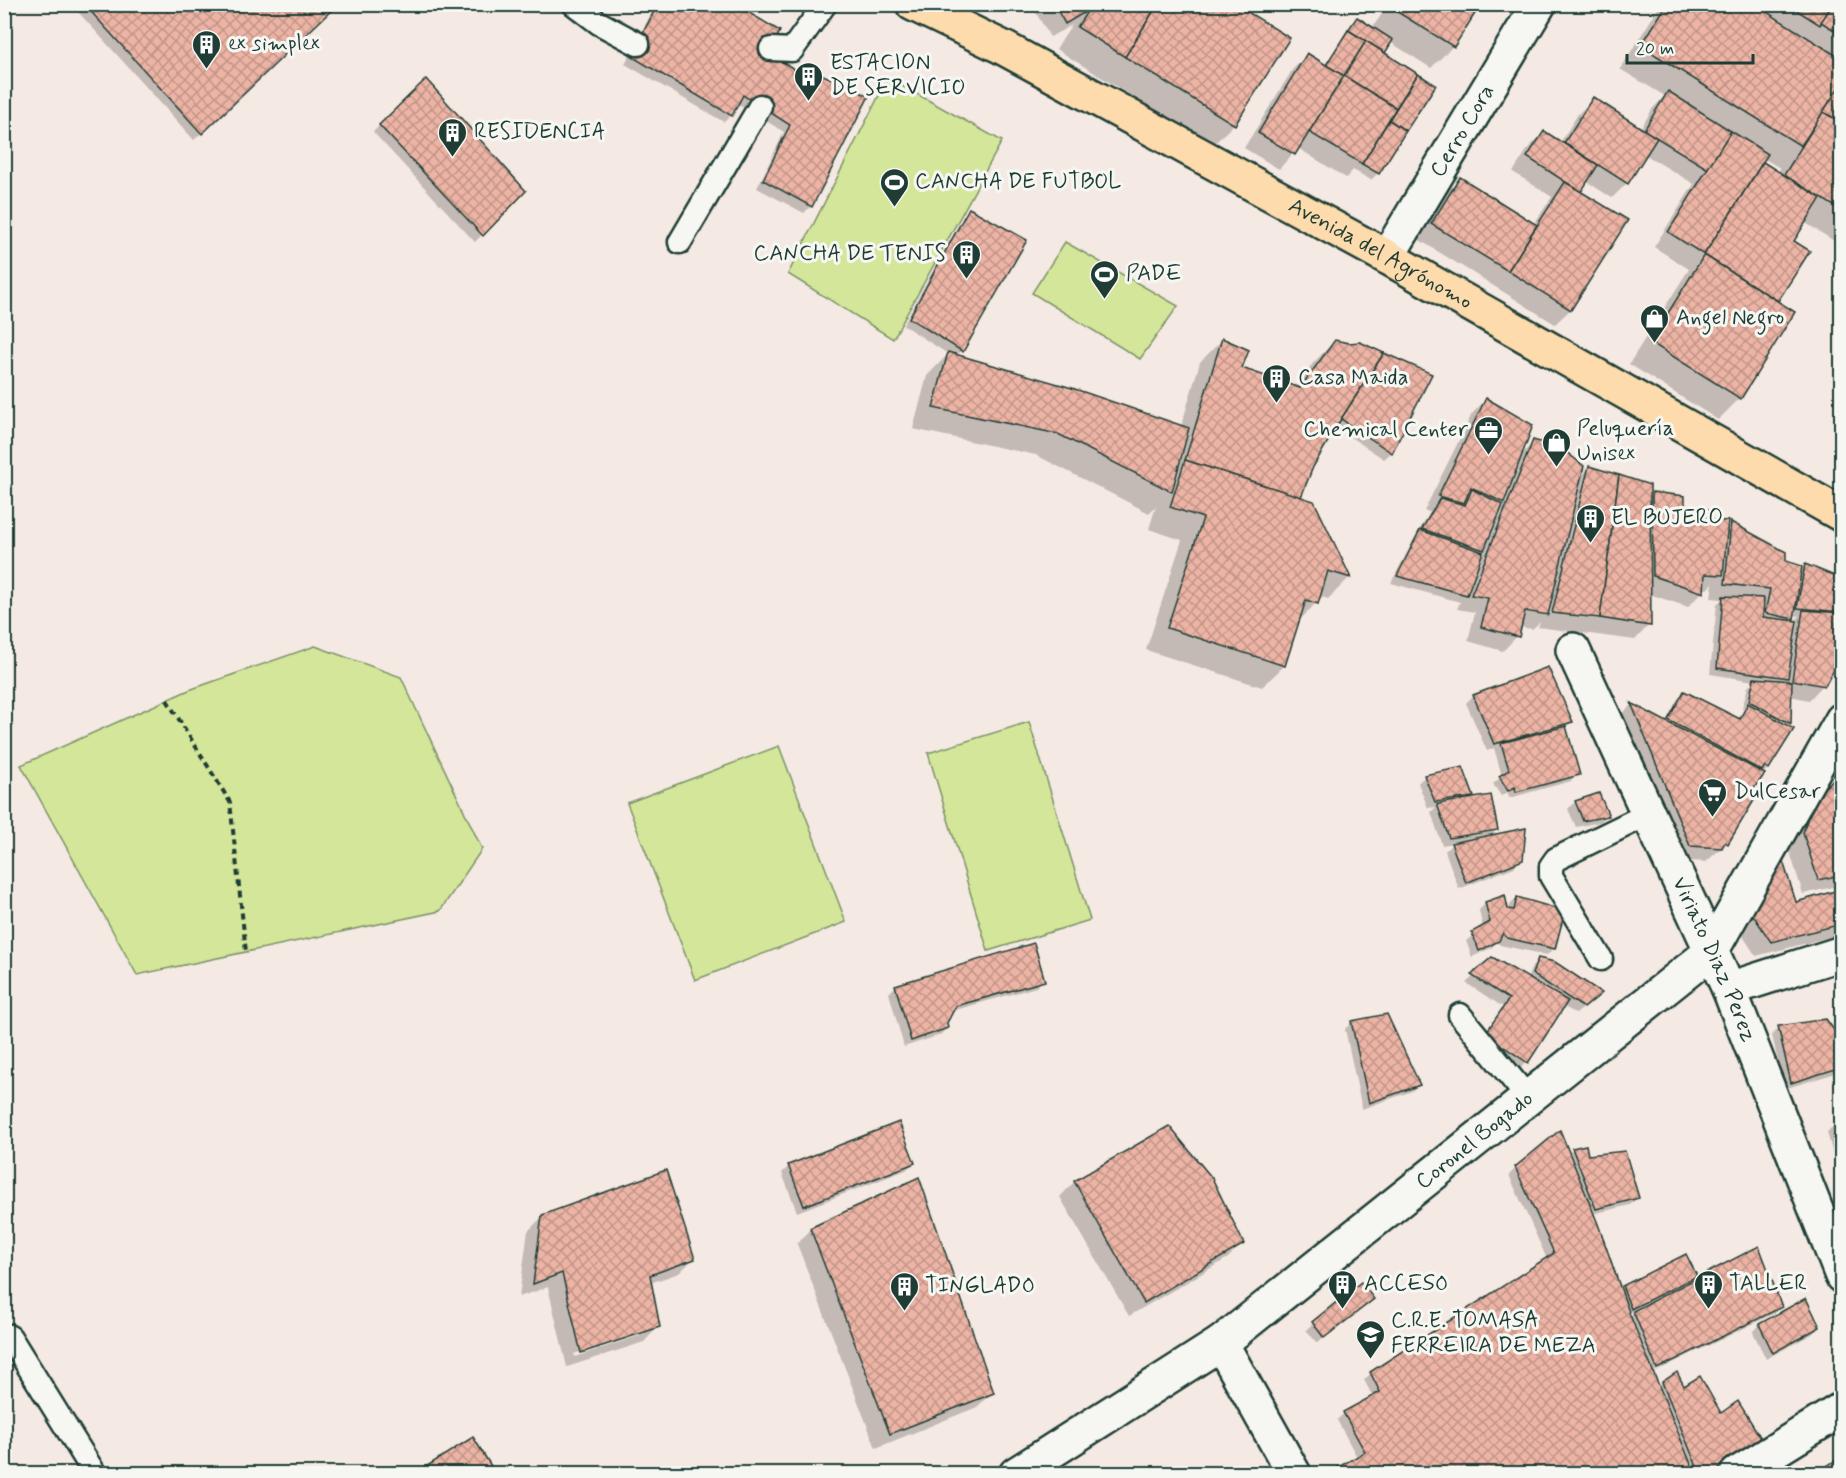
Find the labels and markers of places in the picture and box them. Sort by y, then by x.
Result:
building icon: ex simplex [191,28,223,70]
place label: ex simplex [228,30,320,58]
place label: ESTACION DE SERVICIO [830,49,966,102]
building icon: ESTACION DE SERVICIO [793,60,825,102]
building icon: RESIDENCIA [437,116,469,158]
place label: RESIDENCIA [474,118,605,146]
sports icon: CANCHA DE FUTBOL [878,166,910,208]
place label: CANCHA DE FUTBOL [915,168,1122,196]
building icon: CANCHA DE TENIS [951,238,983,280]
place label: CANCHA DE TENIS [754,240,946,268]
sports icon: PADE [1089,258,1121,300]
place label: PADE [1126,260,1181,288]
shop icon: Angel Negro [1639,302,1671,344]
place label: Angel Negro [1676,304,1784,335]
building icon: Casa Maida [1261,362,1293,404]
place label: Casa Maida [1298,364,1408,392]
office icon: Chemical Center [1473,414,1505,456]
place label: Peluquería Unisex [1577,415,1674,468]
place label: Chemical Center [1303,416,1469,444]
shop icon: Peluquería Unisex [1540,426,1572,468]
building icon: EL BUJERO [1574,502,1606,544]
place label: EL BUJERO [1611,504,1723,532]
supermarket icon: DulCesar [1697,776,1729,818]
place label: DulCesar [1734,778,1821,806]
building icon: ACCESO [1327,1268,1359,1310]
building icon: TALLER [1692,1268,1724,1310]
building icon: TINGLADO [888,1270,920,1312]
place label: ACCESO [1364,1270,1448,1298]
place label: TALLER [1729,1270,1807,1298]
place label: TINGLADO [925,1272,1035,1300]
place label: C.R.E. TOMASA FERREIRA DE MEZA [1391,1307,1596,1360]
school or university icon: C.R.E. TOMASA FERREIRA DE MEZA [1354,1318,1386,1360]

